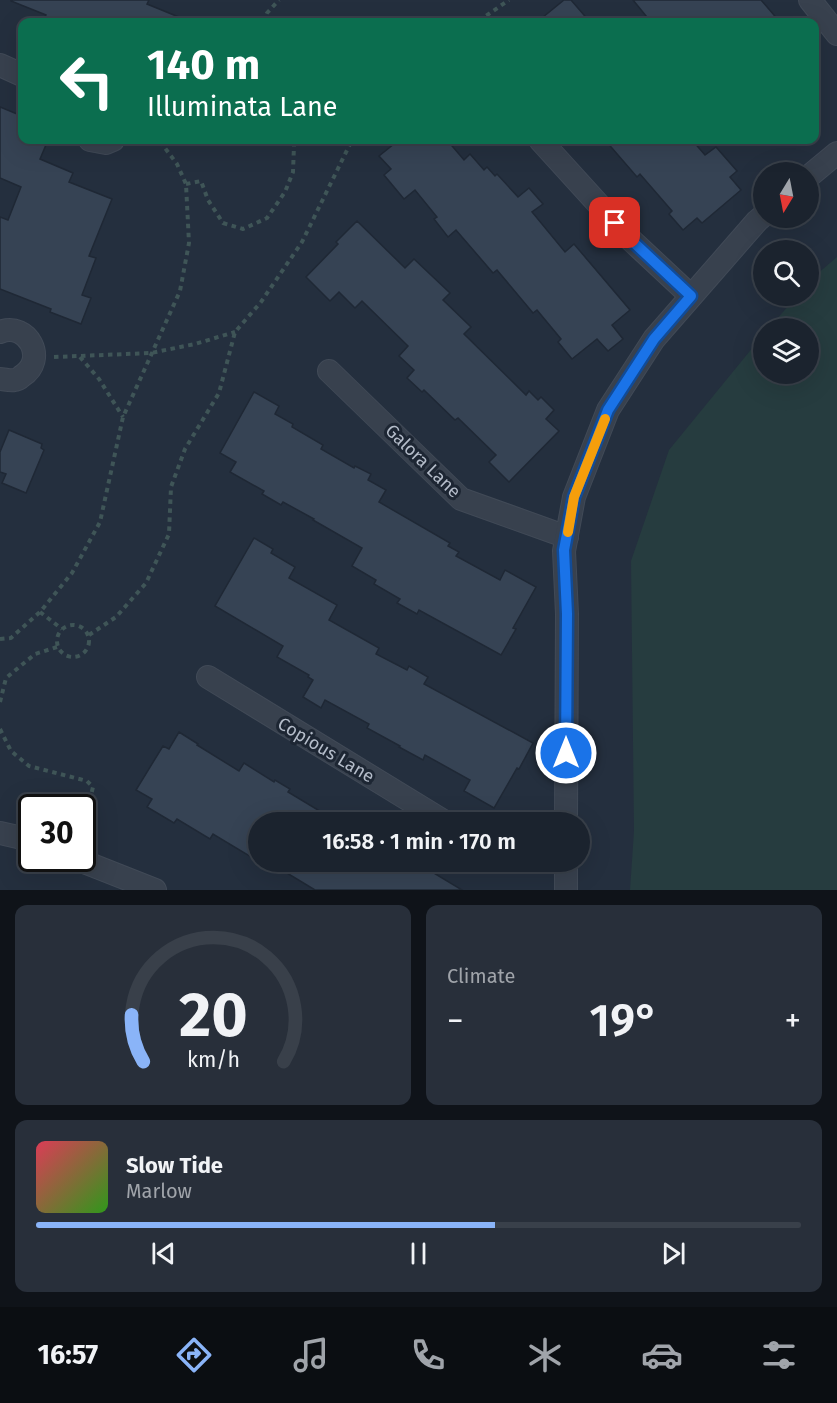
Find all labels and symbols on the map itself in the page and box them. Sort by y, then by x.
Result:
north arrow [753,162,819,228]
pin [589,197,640,248]
street label: Galora Lane [381,420,465,502]
street label: Copious Lane [274,712,378,788]
position arrow [534,721,598,785]
speed limit sign: 30 [18,794,96,872]

